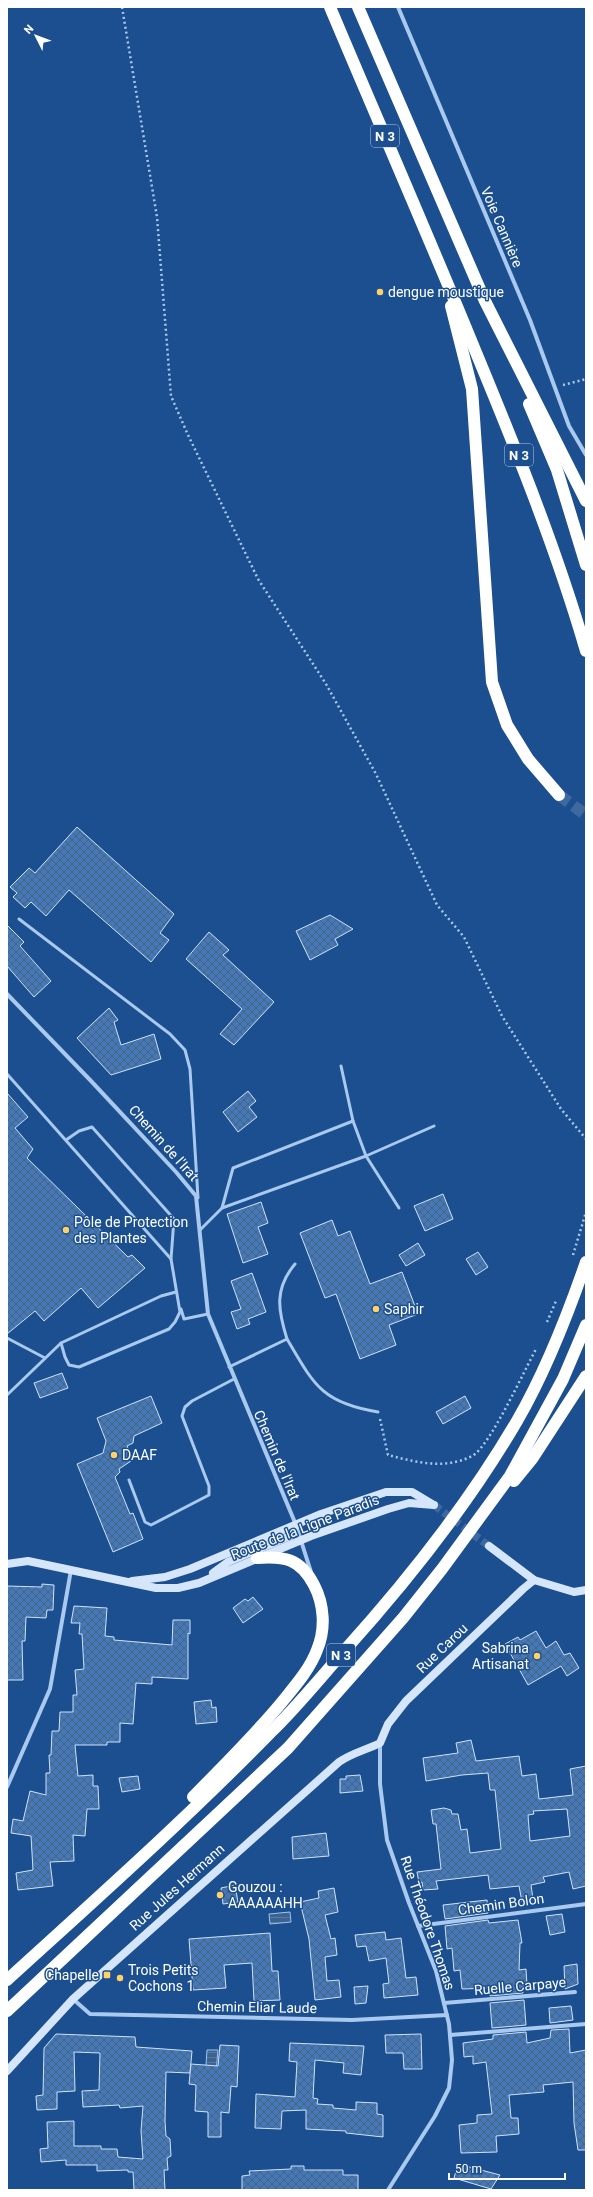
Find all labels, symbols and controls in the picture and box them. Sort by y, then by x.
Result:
north arrow [16,16,56,56]
text: N [22,22,37,37]
road number: N 3 [371,125,399,147]
street label: Voie Cannière [478,184,526,270]
place label: dengue moustique [388,284,504,300]
marker: dengue moustique [375,287,385,297]
road number: N 3 [505,444,533,466]
street label: Chemin de l'Irat [126,1102,202,1184]
place label: Pôle de Protection des Plantes [74,1214,188,1246]
marker: Pôle de Protection des Plantes [61,1225,71,1235]
place label: Saphir [384,1301,424,1317]
marker: Saphir [371,1304,381,1314]
street label: Chemin de l'Irat [251,1408,303,1503]
place label: DAAF [122,1447,157,1463]
marker: DAAF [109,1450,119,1460]
street label: Route de la Ligne Paradis [229,1491,381,1563]
street label: Rue Carou [413,1620,471,1676]
place label: Sabrina Artisanat [472,1640,529,1672]
road number: N 3 [327,1644,355,1666]
marker: Sabrina Artisanat [532,1651,542,1661]
street label: Rue Jules Hermann [126,1840,228,1934]
street label: Rue Théodore Thomas [398,1854,458,1992]
place label: Gouzou : AAAAAAHH [228,1879,303,1911]
marker: Gouzou : AAAAAAHH [215,1890,225,1900]
street label: Chemin Bolon [457,1890,545,1918]
place label: Trois Petits Cochons 1 [128,1962,199,1994]
place label: Chapelle [45,1967,99,1983]
marker: Chapelle [102,1970,112,1980]
marker: Trois Petits Cochons 1 [115,1973,125,1983]
street label: Ruelle Carpaye [473,1974,567,1998]
street label: Chemin Eliar Laude [197,1998,317,2016]
scale bar [449,2155,565,2181]
text: 50 m [455,2162,482,2176]

